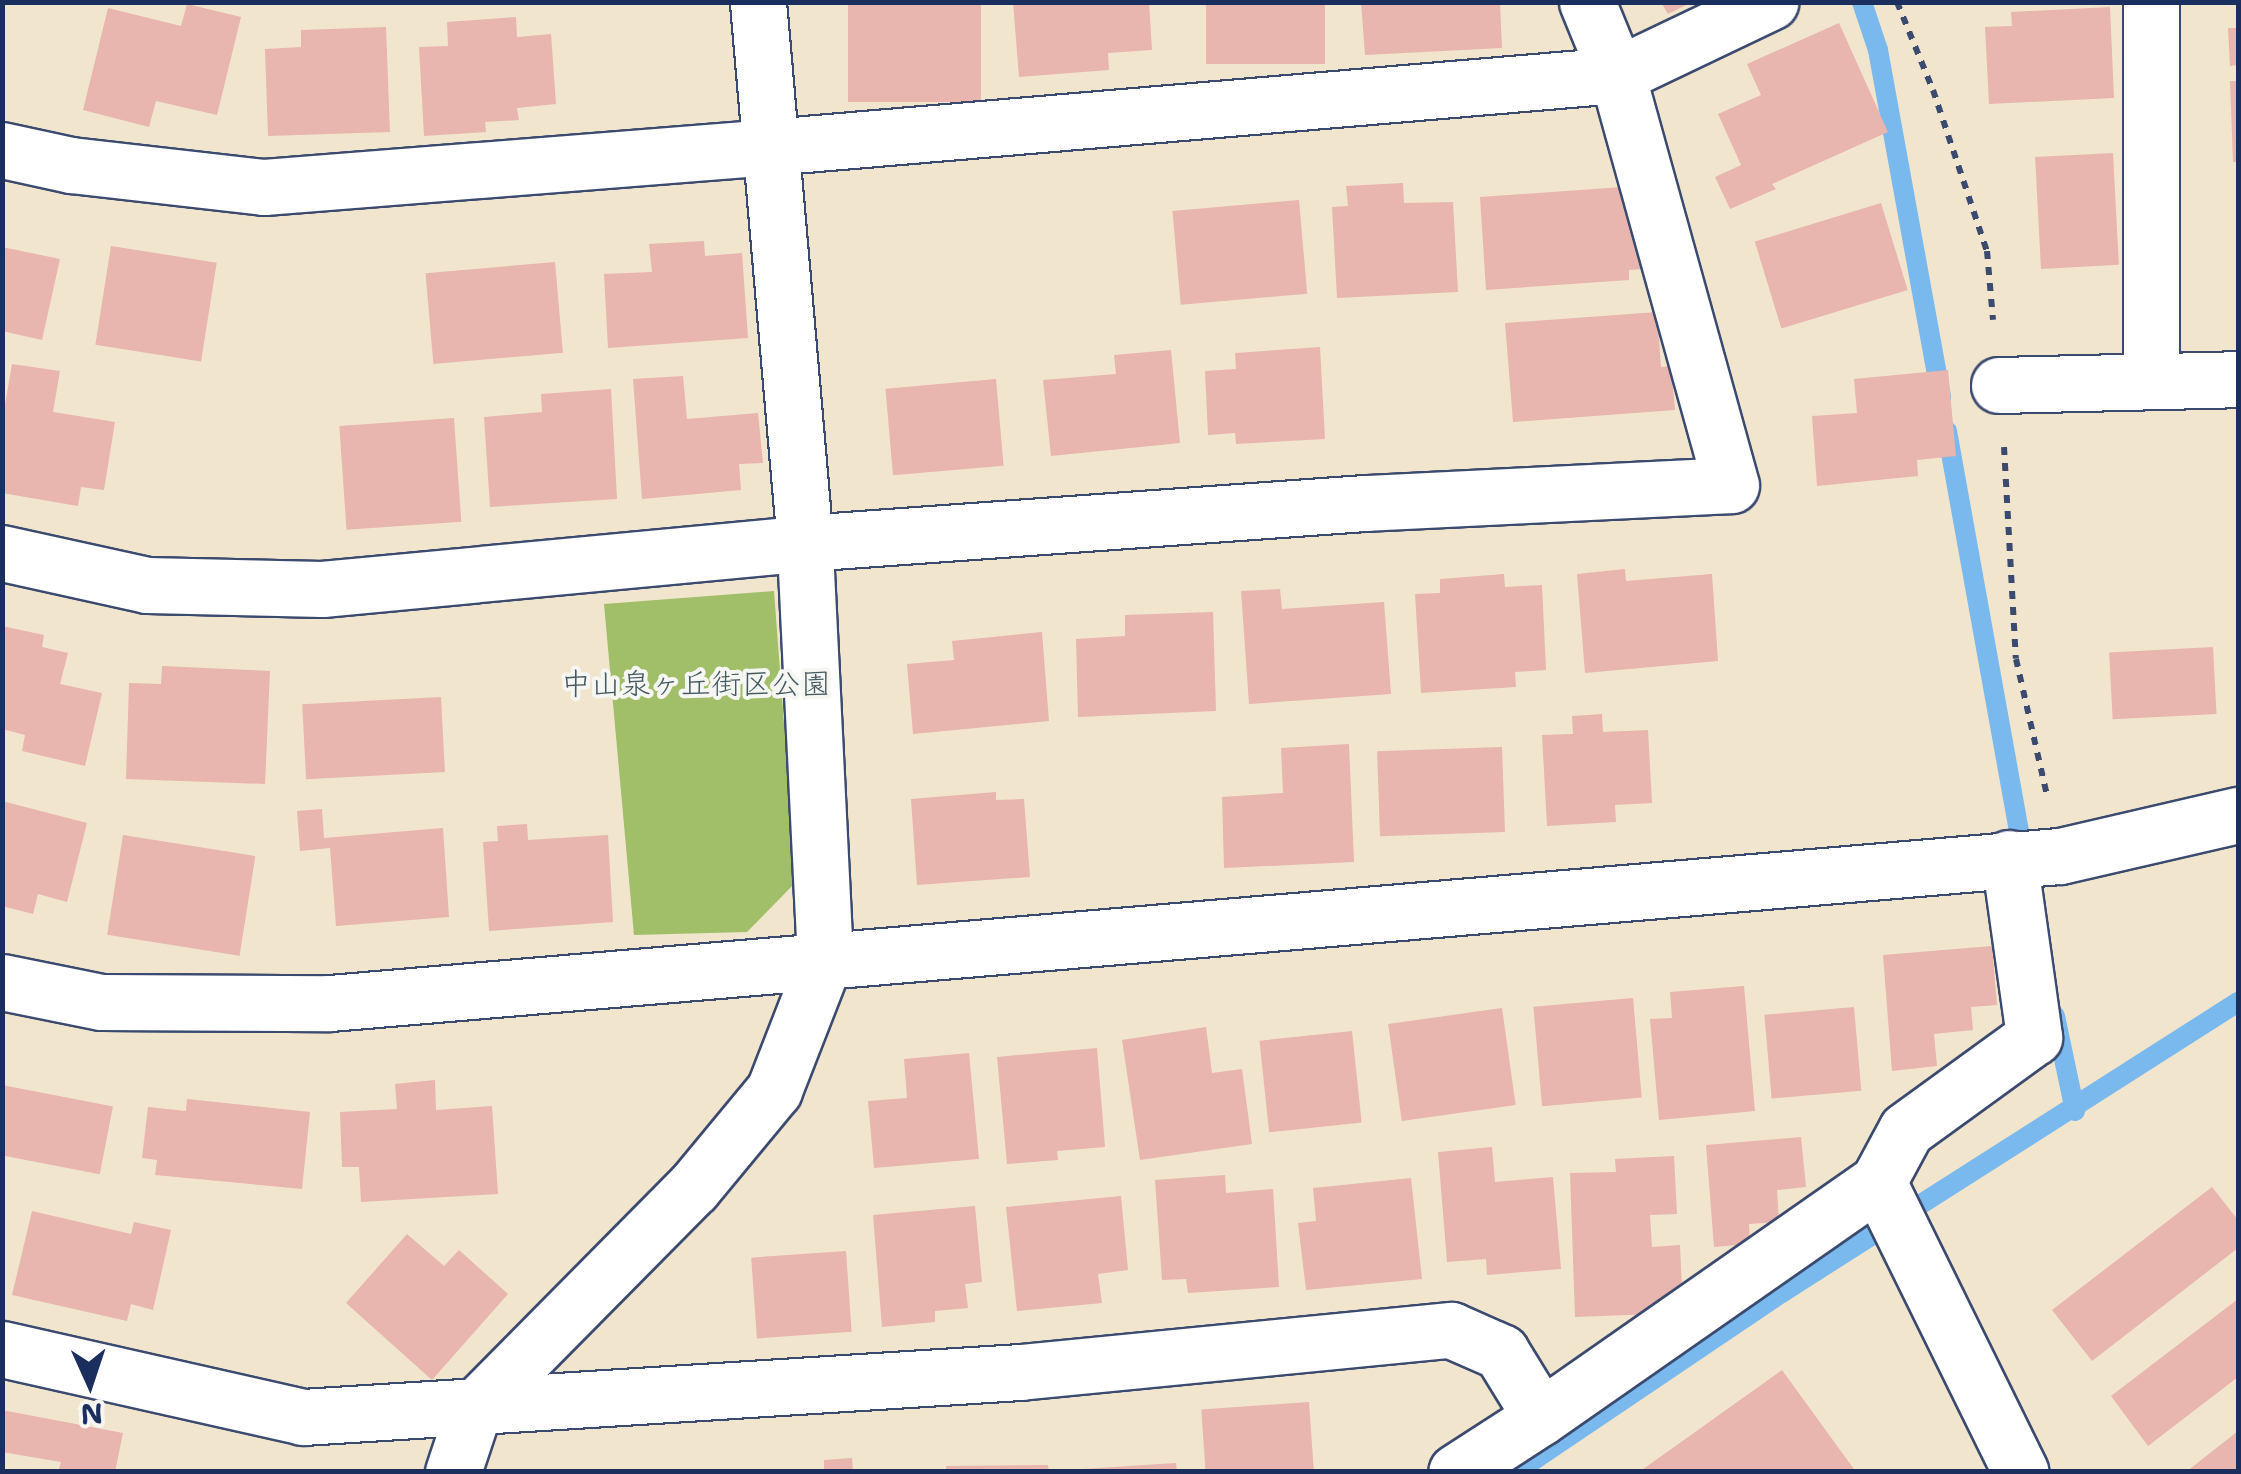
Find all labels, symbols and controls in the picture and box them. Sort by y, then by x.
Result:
park label: 中山泉ヶ丘街区公園 [561,666,831,702]
north arrow [40,1334,140,1434]
text: N [79,1394,104,1434]

